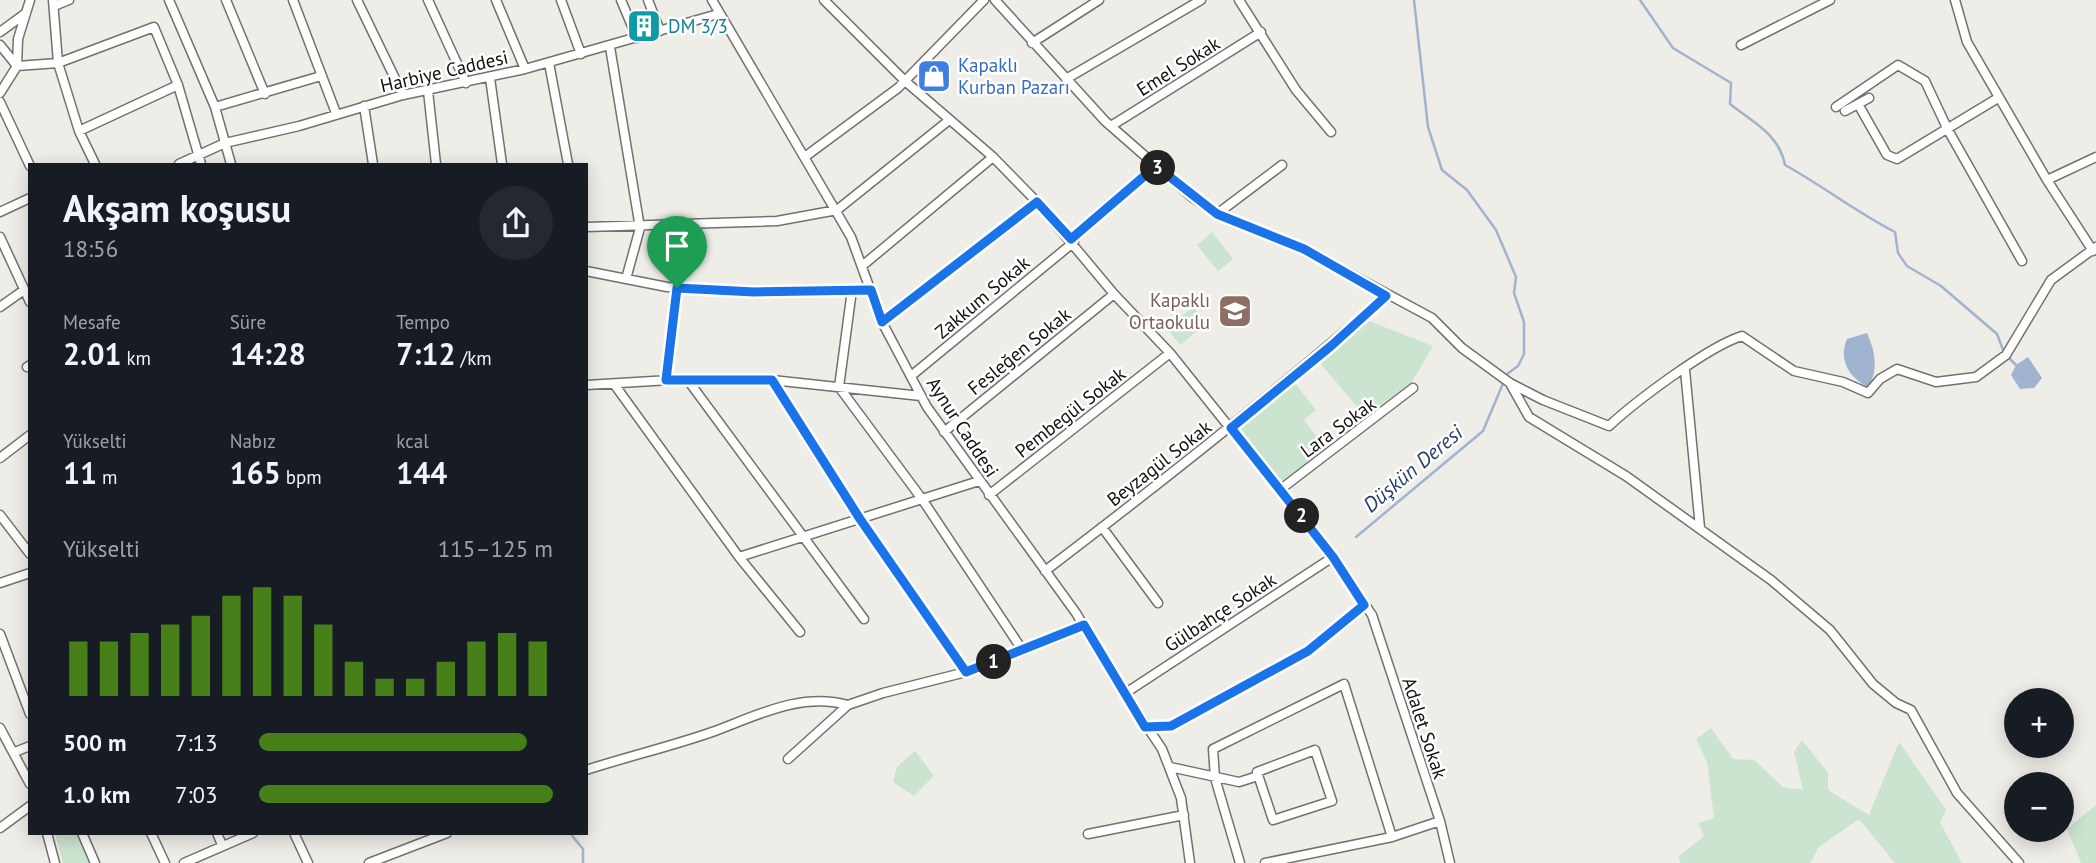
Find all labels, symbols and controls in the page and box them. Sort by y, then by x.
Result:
building icon: DM 3/3 [625,7,663,45]
place label: DM 3/3 [668,14,728,38]
street label: Emel Sokak [1132,31,1224,101]
street label: Harbiye Caddesi [378,45,510,97]
place label: Kapaklı Kurban Pazarı [958,53,1070,99]
shop icon: Kapaklı Kurban Pazarı [915,57,953,95]
pin: 3 [1140,150,1176,186]
text: 3 [1152,155,1163,179]
text: Akşam koşusu [63,183,291,232]
button: share [479,186,553,260]
pin [647,216,707,288]
icon: arrive [658,227,696,265]
text: 18:56 [63,234,118,263]
street label: Zakkum Sokak [930,250,1034,344]
place label: Kapaklı Ortaokulu [1129,288,1210,334]
school or university icon: Kapaklı Ortaokulu [1216,292,1254,330]
street label: Fesleğen Sokak [963,302,1075,400]
text: Mesafe [63,310,121,334]
text: Süre [230,310,266,334]
text: Tempo [396,310,450,334]
text: 2.01 [63,334,121,373]
text: 14:28 [230,334,306,373]
text: 7:12 [396,334,455,373]
text: km [121,346,151,370]
text: /km [455,346,492,370]
street label: Pembegül Sokak [1010,361,1130,463]
street label: Aynur Caddesi [922,372,1004,482]
street label: Lara Sokak [1295,392,1381,462]
street label: Beyzagül Sokak [1102,415,1216,511]
water label: Düşkün Deresi [1357,419,1469,518]
text: Yükselti [63,429,127,453]
text: Nabız [230,429,276,453]
text: kcal [396,429,429,453]
text: 11 [63,453,97,492]
text: 165 [230,453,281,492]
text: 144 [396,453,447,492]
text: m [97,465,118,489]
text: bpm [281,465,322,489]
pin: 2 [1284,498,1320,534]
text: 2 [1296,503,1307,527]
text: Yükselti [63,534,140,563]
text: 115–125 m [438,534,553,563]
street label: Gülbahçe Sokak [1160,567,1280,657]
pin: 1 [976,644,1012,680]
text: 1 [988,649,999,673]
street label: Adalet Sokak [1397,674,1453,782]
map controls [2004,688,2074,842]
button: + [2004,688,2074,758]
text: 500 m [63,728,126,757]
text: 7:13 [175,728,218,757]
button: − [2004,772,2074,842]
text: 1.0 km [63,780,130,809]
text: 7:03 [175,780,218,809]

